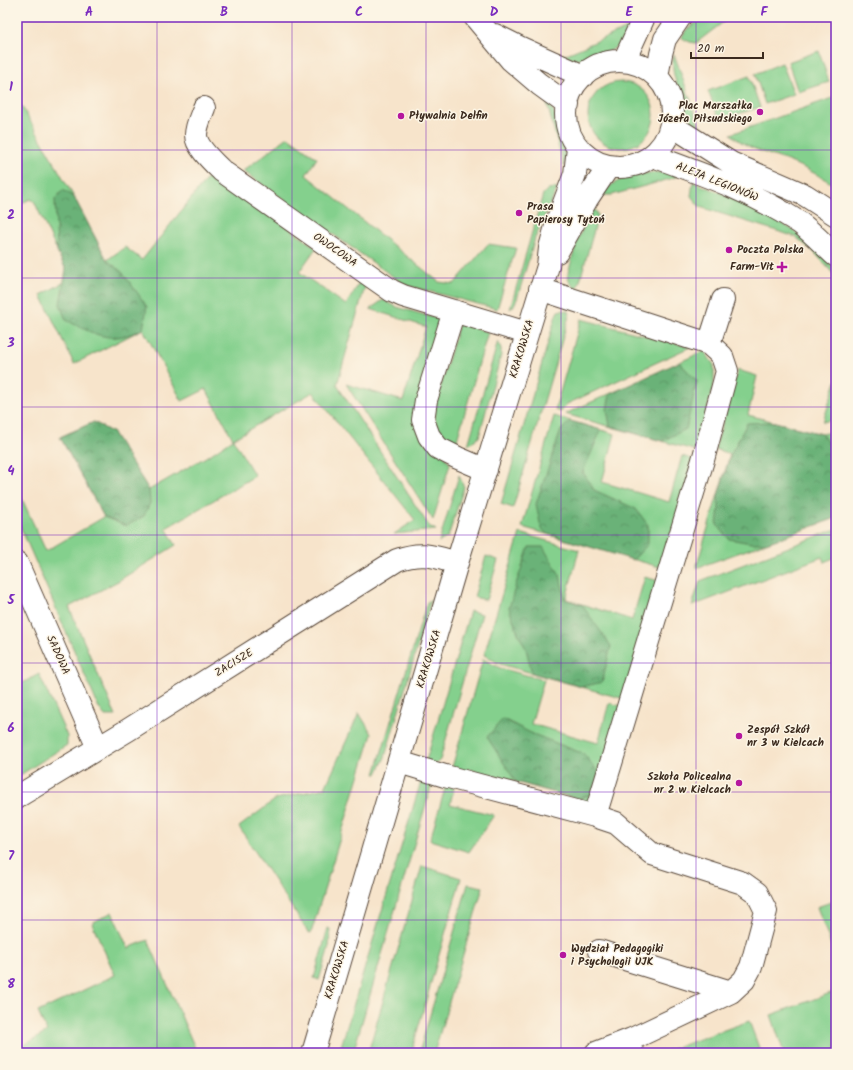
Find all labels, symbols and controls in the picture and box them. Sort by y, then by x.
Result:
text: A [85,2,93,23]
text: B [220,2,228,23]
text: C [355,2,363,23]
text: D [490,2,499,23]
text: E [625,2,633,23]
text: F [760,2,768,23]
scale bar [691,34,763,60]
text: 20 m [697,39,725,58]
text: 1 [9,77,13,98]
place label: Plac Marszałka Józefa Piłsudskiego [658,97,752,128]
place label: Pływalnia Delfin [409,107,488,125]
marker: Plac Marszałka Józefa Piłsudskiego [755,107,765,117]
marker: Pływalnia Delfin [396,111,406,121]
street label: ALEJA LEGIONÓW [673,157,761,207]
place label: Prasa Papierosy Tytoń [527,198,605,229]
text: 2 [7,205,15,226]
marker: Prasa Papierosy Tytoń [514,208,524,218]
street label: OWOCOWA [309,228,361,272]
place label: Poczta Polska [737,241,804,259]
marker: Poczta Polska [724,245,734,255]
place label: Farm-Vit [730,258,775,276]
marker: Farm-Vit [777,262,787,272]
street label: KRAKOWSKA [505,317,540,381]
text: 3 [6,333,15,354]
text: 4 [7,461,15,482]
text: 5 [7,590,16,611]
street label: KRAKOWSKA [412,627,447,691]
street label: SADOWA [41,632,75,678]
street label: ZACISZE [211,644,257,682]
text: 6 [7,718,15,739]
place label: Zespół Szkół nr 3 w Kielcach [747,721,824,752]
marker: Zespół Szkół nr 3 w Kielcach [734,731,744,741]
place label: Szkoła Policealna nr 2 w Kielcach [647,768,731,799]
marker: Szkoła Policealna nr 2 w Kielcach [734,778,744,788]
text: 7 [8,846,15,867]
street label: KRAKOWSKA [320,938,355,1002]
place label: Wydział Pedagogiki i Psychologii UJK [571,940,664,971]
marker: Wydział Pedagogiki i Psychologii UJK [558,950,568,960]
text: 8 [7,974,15,995]

